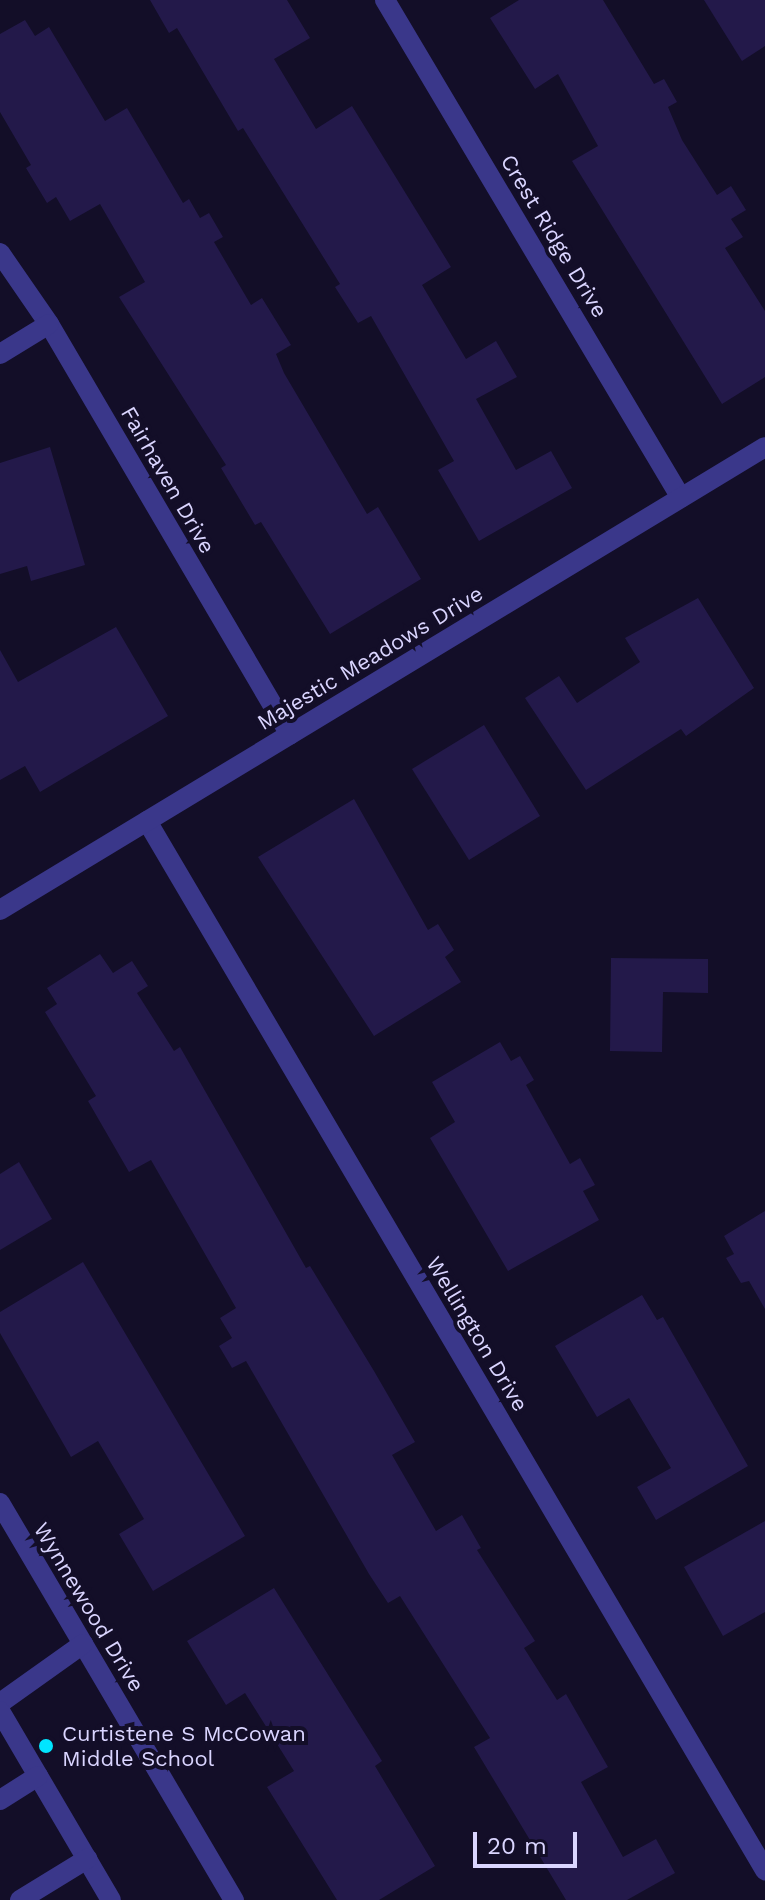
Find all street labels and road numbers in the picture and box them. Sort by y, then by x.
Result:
street label: Crest Ridge Drive [495,150,613,322]
street label: Fairhaven Drive [115,402,221,558]
street label: Majestic Meadows Drive [252,580,488,736]
street label: Wellington Drive [420,1252,534,1416]
street label: Wynnewood Drive [28,1518,150,1696]

